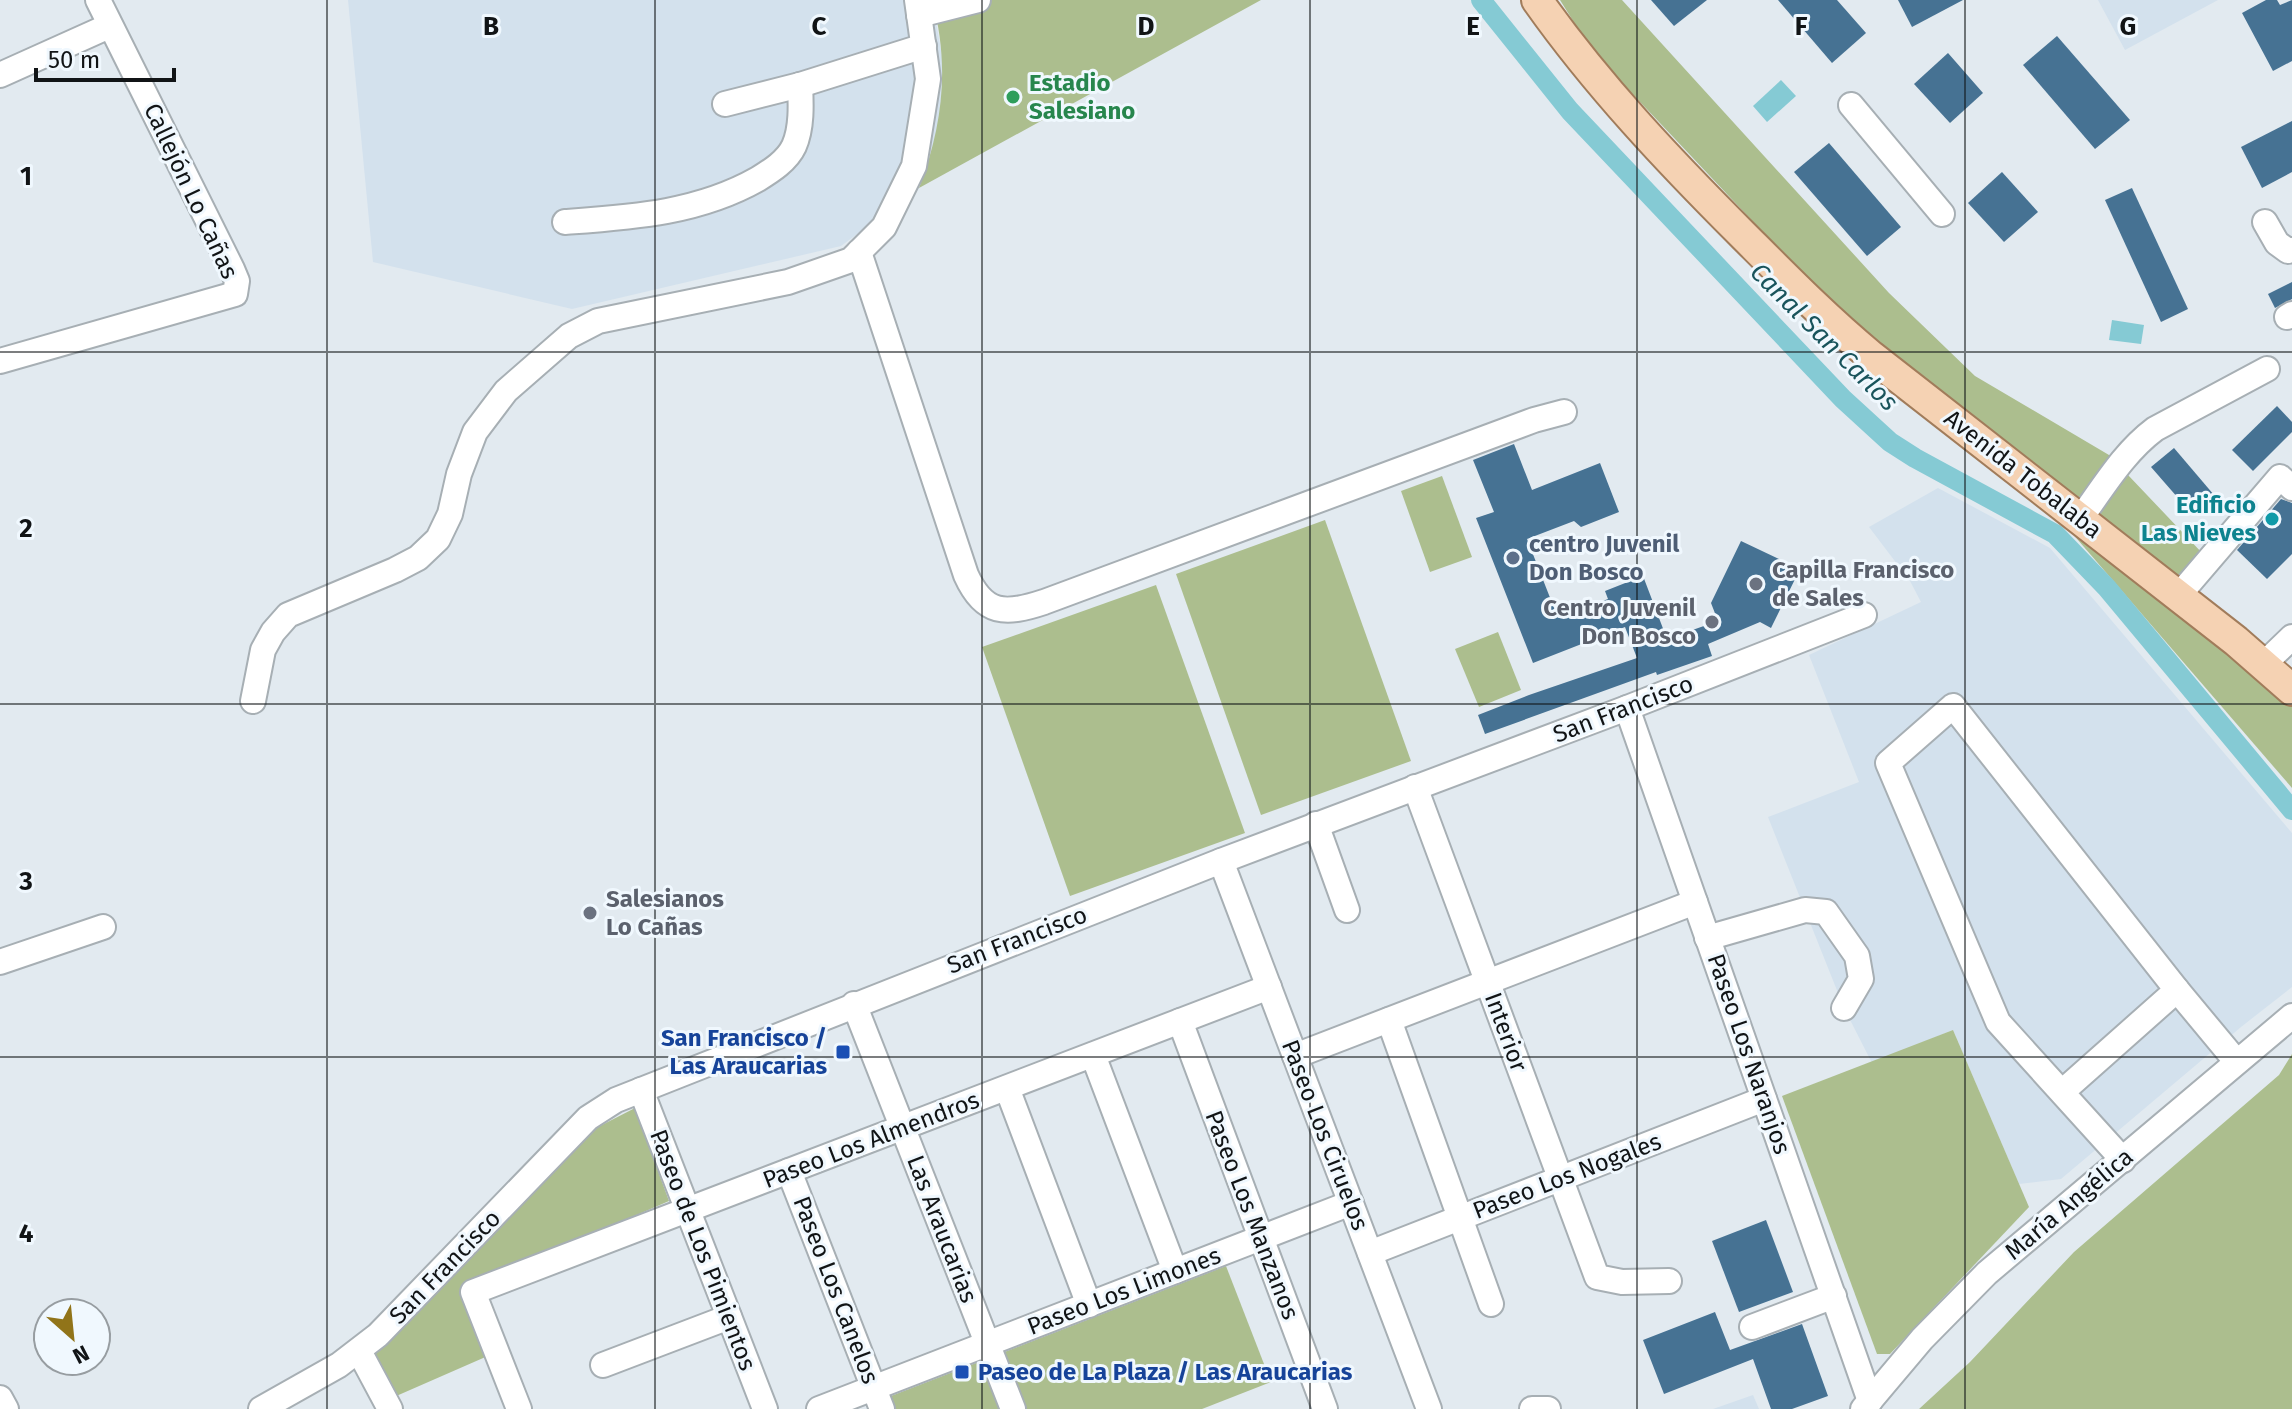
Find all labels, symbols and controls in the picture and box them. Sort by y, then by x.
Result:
text: B [483,11,499,42]
text: C [812,11,827,42]
text: D [1138,11,1155,42]
text: E [1466,11,1480,42]
text: F [1795,11,1808,42]
text: G [2120,11,2136,42]
scale bar [36,32,174,82]
text: 50 m [48,46,100,74]
place label: Estadio Salesiano [1029,69,1135,125]
marker: Estadio Salesiano [1004,88,1022,106]
street label: Callejón Lo Cañas [138,99,244,283]
text: 1 [20,161,32,192]
water label: Canal San Carlos [1744,257,1904,417]
street label: Avenida Tobalaba [1939,404,2107,544]
place label: Edificio Las Nieves [2141,491,2256,547]
marker: Edificio Las Nieves [2263,510,2281,528]
text: 2 [19,513,33,544]
place label: centro Juvenil Don Bosco [1529,530,1680,586]
marker: centro Juvenil Don Bosco [1504,549,1522,567]
place label: Capilla Francisco de Sales [1772,556,1954,612]
marker: Capilla Francisco de Sales [1747,575,1765,593]
place label: Centro Juvenil Don Bosco [1543,594,1697,650]
marker: Centro Juvenil Don Bosco [1703,613,1721,631]
street label: San Francisco [1549,669,1697,749]
text: 3 [18,866,33,897]
place label: Salesianos Lo Cañas [606,885,724,941]
street label: San Francisco [943,900,1091,980]
marker: Salesianos Lo Cañas [581,904,599,922]
street label: Paseo Los Naranjos [1702,950,1796,1158]
street label: Interior [1479,989,1533,1076]
place label: San Francisco / Las Araucarias [661,1024,827,1080]
street label: Paseo Los Ciruelos [1276,1036,1374,1234]
marker: San Francisco / Las Araucarias [834,1043,852,1061]
street label: Paseo Los Almendros [759,1086,983,1194]
street label: Paseo Los Manzanos [1199,1107,1305,1323]
street label: Paseo de Los Pimientos [644,1126,762,1374]
street label: Paseo Los Nogales [1469,1127,1665,1225]
street label: María Angélica [1999,1142,2139,1266]
street label: Las Araucarias [901,1151,983,1307]
street label: Paseo Los Canelos [787,1192,885,1388]
street label: San Francisco [384,1204,506,1330]
text: 4 [19,1218,34,1249]
street label: Paseo Los Limones [1023,1241,1225,1341]
north arrow [32,1297,112,1377]
text: N [68,1339,93,1370]
place label: Paseo de La Plaza / Las Araucarias [978,1358,1353,1386]
marker: Paseo de La Plaza / Las Araucarias [953,1363,971,1381]

